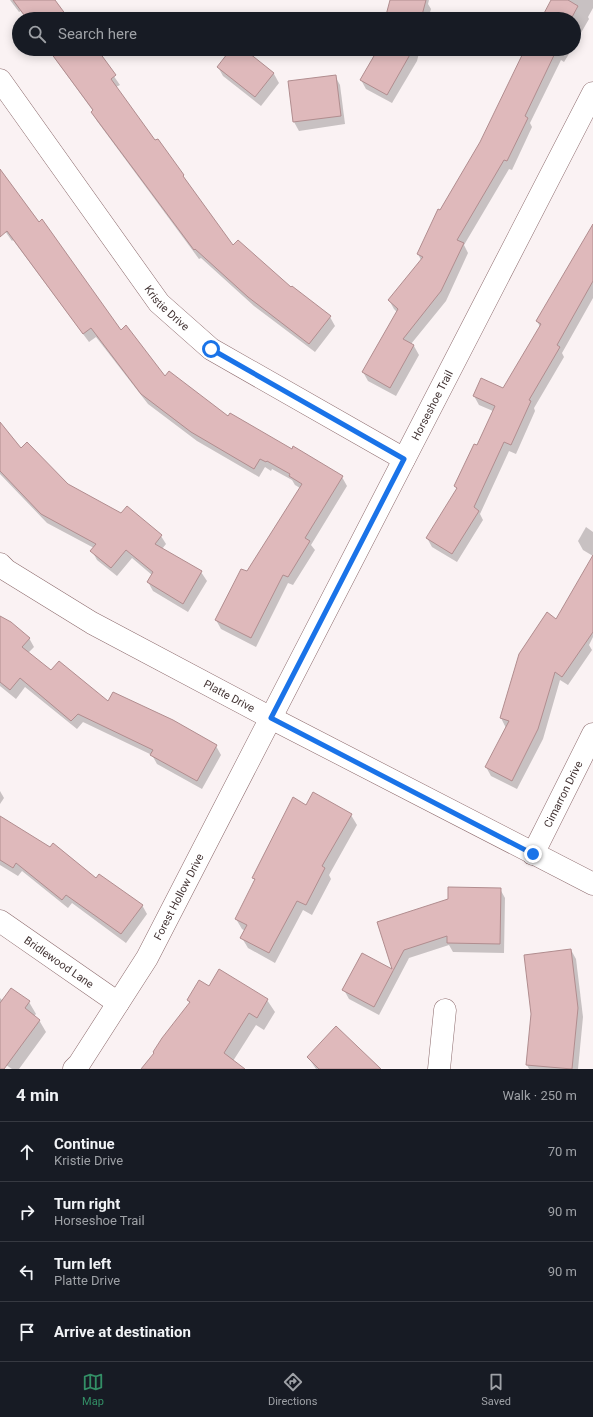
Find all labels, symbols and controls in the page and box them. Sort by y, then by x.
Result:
search box [12,12,581,56]
icon: search [26,23,48,45]
text: Search here [58,25,137,43]
street label: Kristie Drive [142,283,192,334]
route start [202,340,220,358]
street label: Horseshoe Trail [409,368,456,443]
street label: Platte Drive [201,677,257,715]
street label: Cimarron Drive [541,759,586,830]
route end [524,845,542,863]
street label: Forest Hollow Drive [151,851,207,942]
street label: Bridlewood Lane [22,934,96,991]
text: 4 min [16,1085,59,1105]
text: Walk · 250 m [502,1088,577,1103]
text: Continue [54,1135,115,1153]
icon: ahead [16,1141,38,1163]
text: 70 m [548,1144,577,1159]
text: Kristie Drive [54,1153,123,1168]
text: Turn right [54,1195,120,1213]
icon: right [16,1201,38,1223]
text: 90 m [548,1204,577,1219]
text: Horseshoe Trail [54,1213,145,1228]
text: Turn left [54,1255,111,1273]
icon: left [16,1261,38,1283]
text: 90 m [548,1264,577,1279]
text: Platte Drive [54,1273,120,1288]
icon: arrive [16,1321,38,1343]
text: Arrive at destination [54,1323,191,1341]
tab: Map [82,1371,104,1408]
tab: Directions [268,1371,317,1408]
tab: Saved [481,1371,511,1408]

